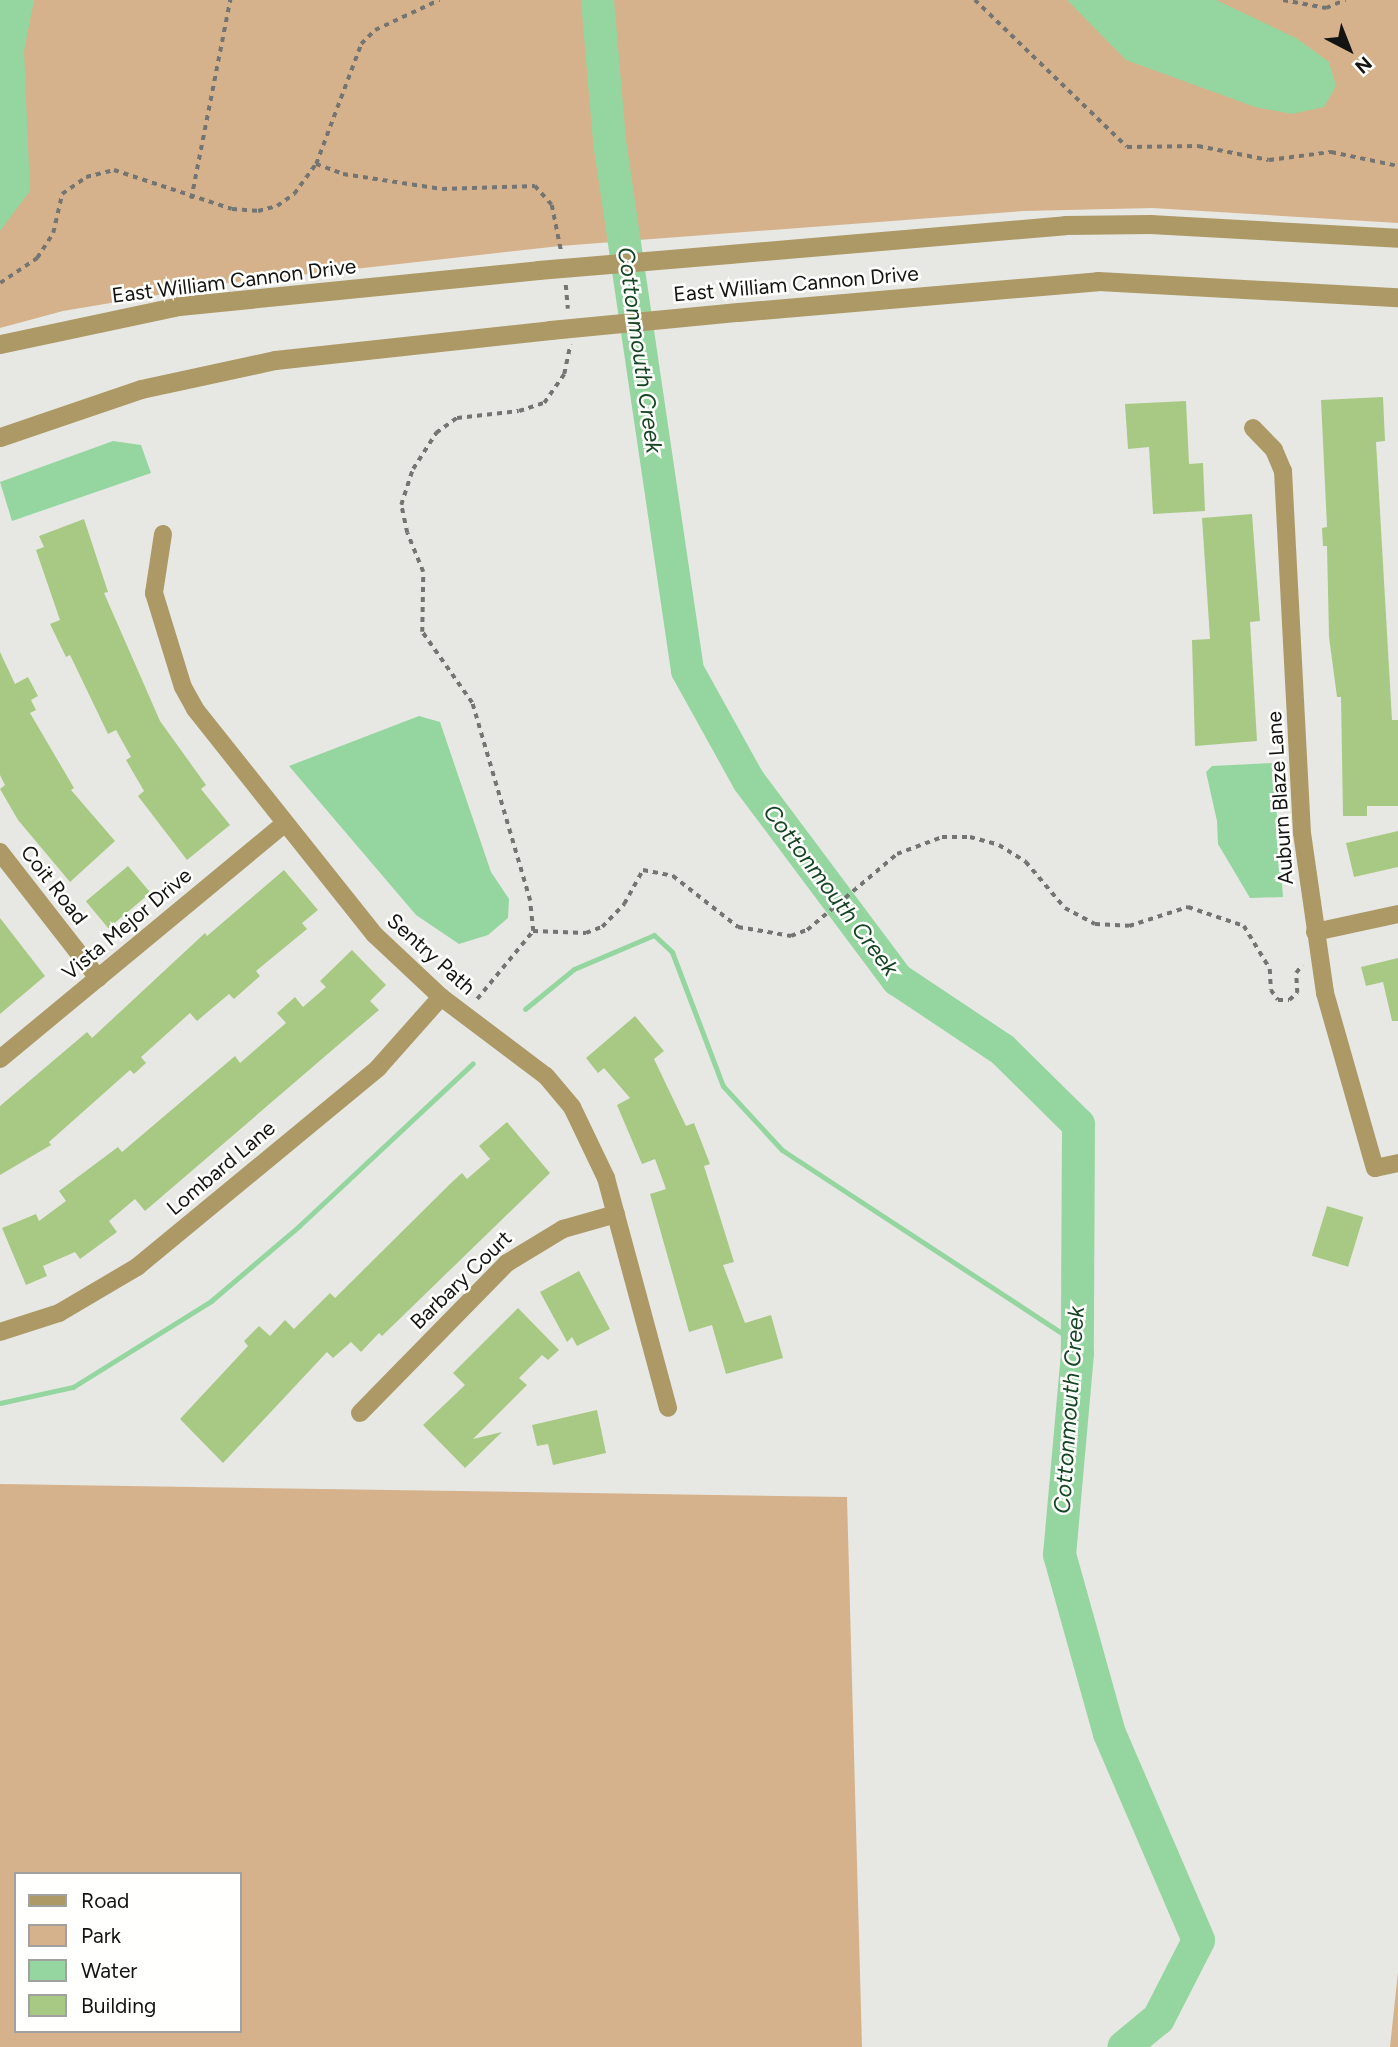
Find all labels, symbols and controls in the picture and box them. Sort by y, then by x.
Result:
north arrow [1314,14,1384,84]
text: N [1350,52,1377,78]
water label: Cottonmouth Creek [612,245,668,455]
street label: East William Cannon Drive [110,254,358,308]
street label: East William Cannon Drive [672,261,920,307]
street label: Auburn Blaze Lane [1261,710,1299,886]
water label: Cottonmouth Creek [757,799,905,981]
street label: Coit Road [15,840,93,930]
street label: Vista Mejor Drive [57,863,197,985]
street label: Sentry Path [382,908,480,1000]
street label: Lombard Lane [162,1115,280,1221]
street label: Barbary Court [405,1225,517,1335]
water label: Cottonmouth Creek [1048,1305,1090,1515]
legend [14,1872,242,2033]
text: Road [81,1888,129,1913]
text: Park [81,1923,121,1948]
text: Water [81,1958,137,1983]
text: Building [81,1993,156,2018]

